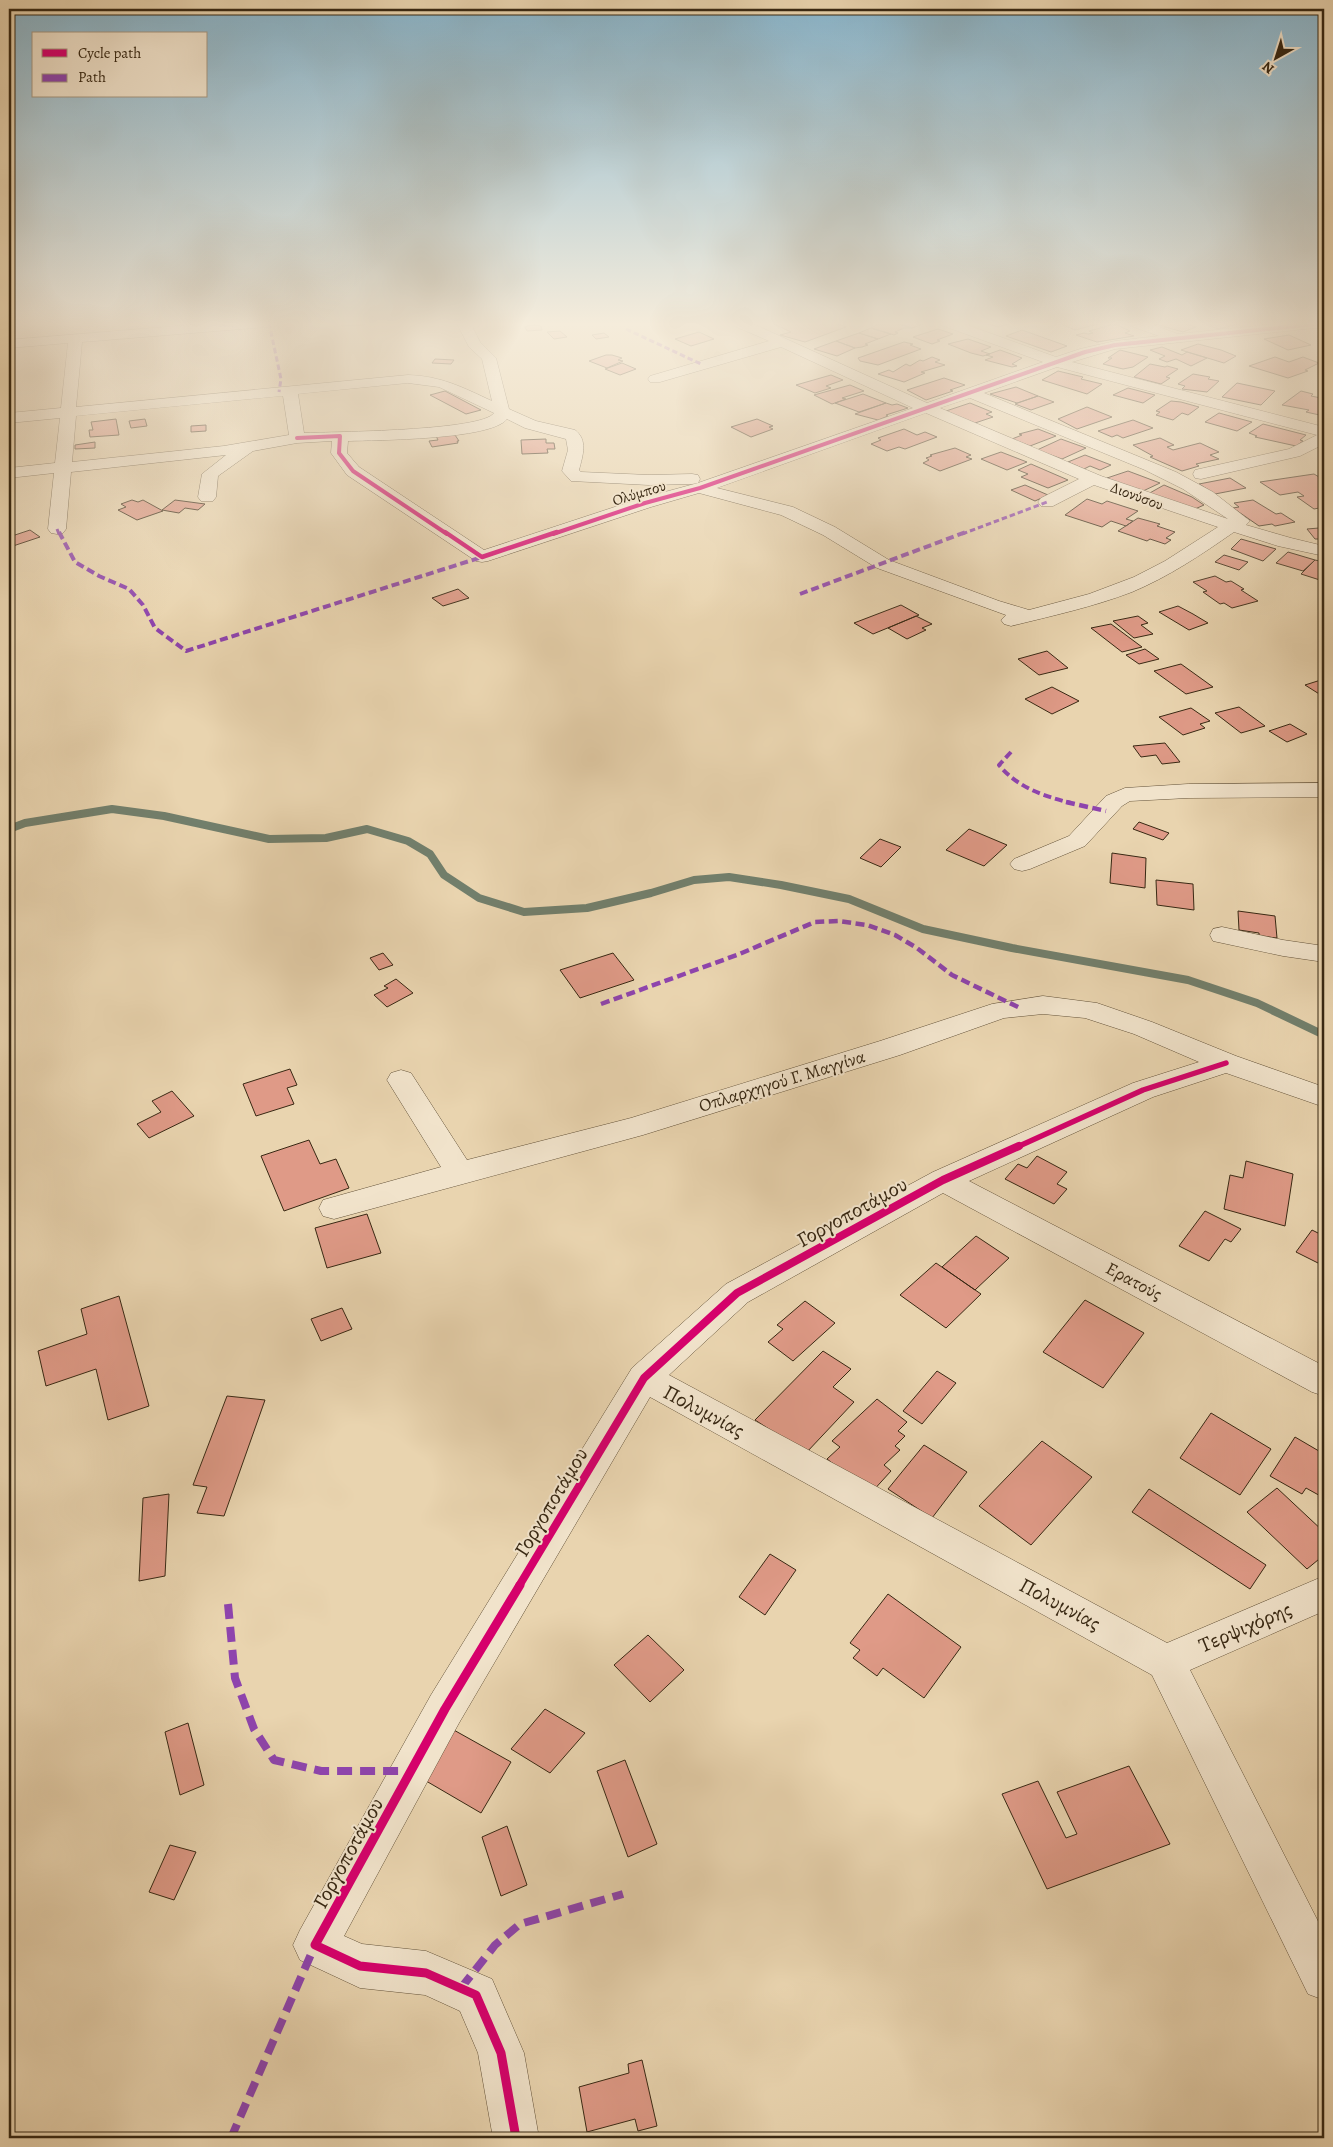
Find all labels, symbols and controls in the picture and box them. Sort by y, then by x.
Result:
legend [32,32,208,98]
north arrow [1250,32,1300,82]
text: Cycle path [78,43,141,63]
text: N [1258,57,1278,78]
text: Path [78,67,106,87]
street label: Ολύμπου [610,475,668,511]
street label: Διονύσου [1108,477,1166,515]
street label: Οπλαρχηγού Γ. Μαγγίνα [696,1044,868,1118]
street label: Γοργοποτάμου [792,1170,912,1254]
street label: Ερατούς [1102,1256,1166,1306]
street label: Πολυμνίας [658,1378,750,1444]
street label: Γοργοποτάμου [507,1442,595,1562]
street label: Πολυμνίας [1014,1571,1106,1637]
street label: Τερψιχόρης [1194,1595,1296,1659]
street label: Γοργοποτάμου [306,1793,390,1913]

